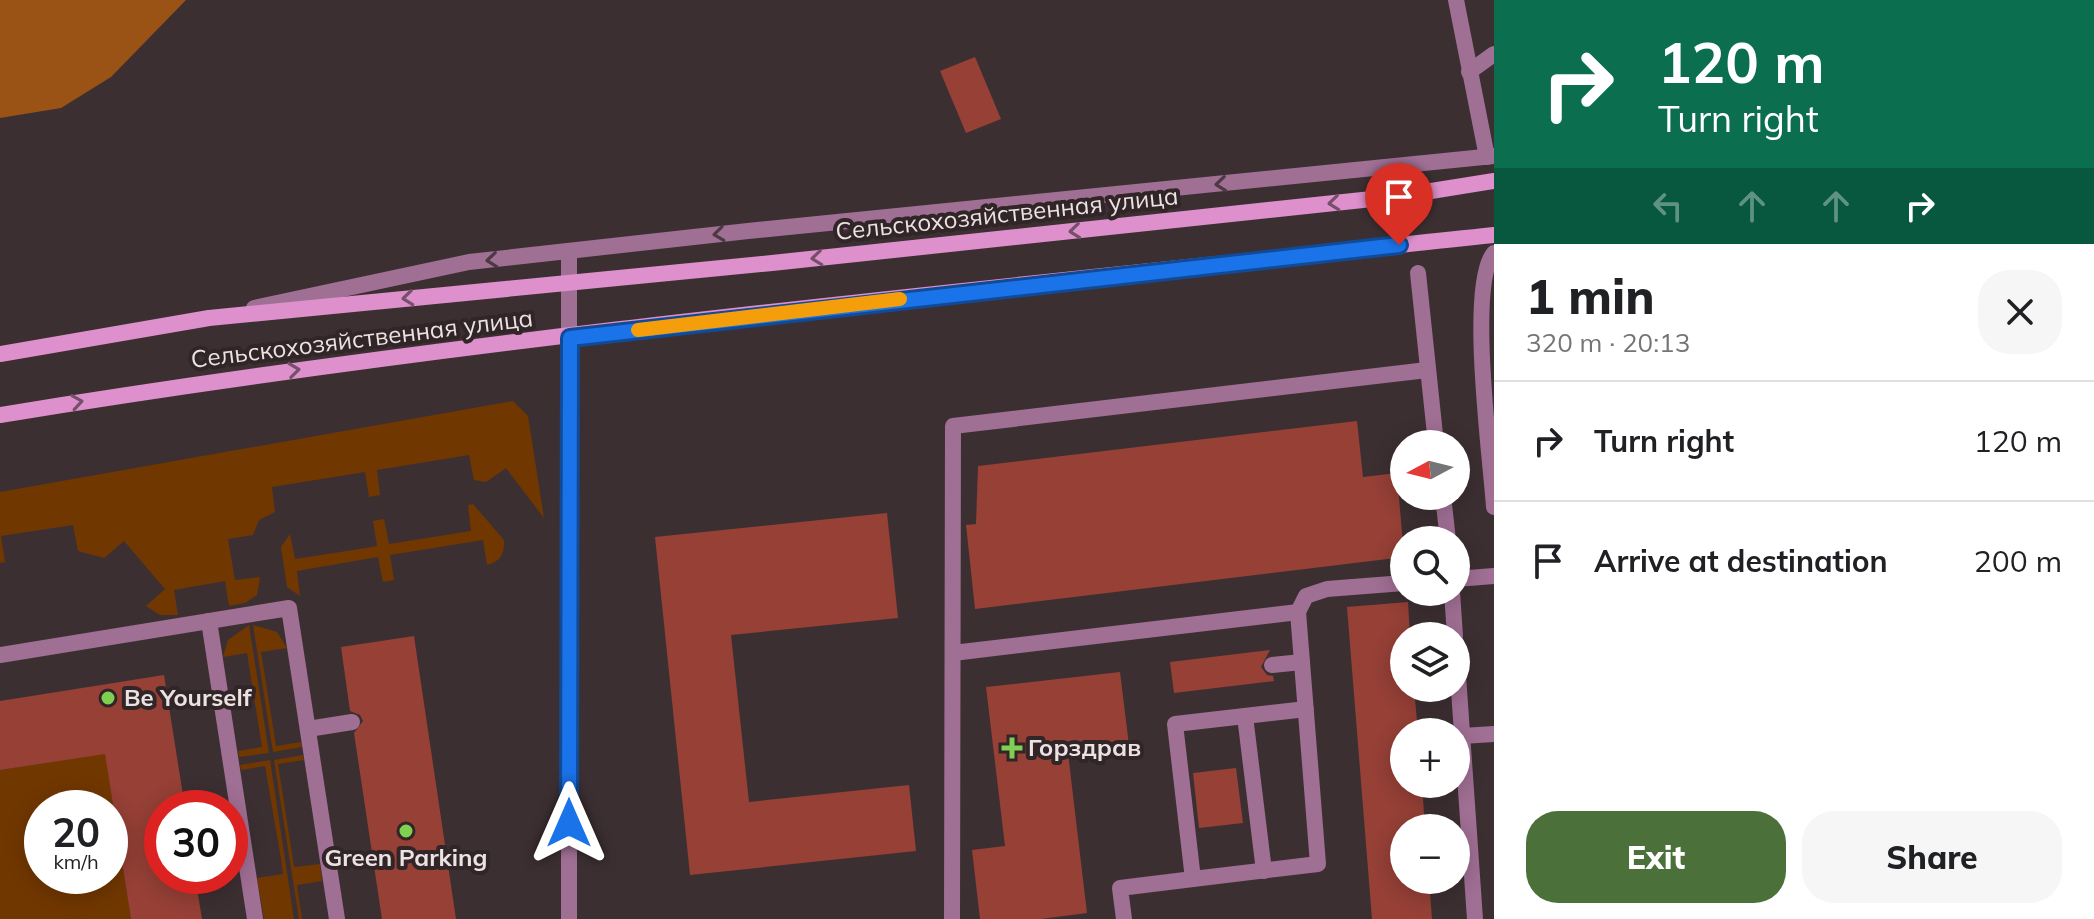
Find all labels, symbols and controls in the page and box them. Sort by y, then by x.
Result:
text: 120 m [1658,27,1825,97]
icon: right [1526,32,1630,136]
text: Turn right [1658,96,1819,141]
pin [1365,163,1433,245]
one-way arrow [1214,175,1227,192]
icon: arrive [1377,175,1421,219]
street label: Сельскохозяйственная улица [834,180,1180,246]
icon: left [1646,184,1690,228]
icon: ahead [1730,184,1774,228]
icon: ahead [1814,184,1858,228]
icon: right [1898,184,1942,228]
one-way arrow [1327,195,1340,212]
one-way arrow [1068,222,1081,239]
one-way arrow [712,225,726,242]
one-way arrow [810,250,823,267]
one-way arrow [485,251,498,268]
text: 1 min [1526,266,1655,326]
button: close [1978,270,2062,354]
one-way arrow [401,290,414,307]
street label: Сельскохозяйственная улица [189,302,535,374]
text: 320 m · 20:13 [1526,326,1690,359]
one-way arrow [288,362,301,379]
one-way arrow [70,395,84,412]
icon: right [1526,419,1570,463]
text: Turn right [1594,422,1734,460]
text: 120 m [1974,422,2062,460]
north arrow [1390,430,1470,510]
map controls [1390,430,1470,894]
button: search [1390,526,1470,606]
icon: arrive [1526,539,1570,583]
text: Arrive at destination [1594,542,1888,580]
text: 200 m [1974,542,2062,580]
button: layers [1390,622,1470,702]
place label: Be Yourself [124,682,253,712]
marker: Be Yourself [99,689,117,707]
button: + [1390,718,1470,798]
place label: Горздрав [1028,732,1141,762]
marker: Горздрав [1003,739,1021,757]
position arrow [527,781,611,865]
speed limit sign: 30 [144,790,248,894]
text: 20 [52,807,100,857]
button: Exit [1526,811,1786,903]
button: Share [1802,811,2062,903]
button: − [1390,814,1470,894]
marker: Green Parking [397,822,415,840]
place label: Green Parking [324,842,488,872]
text: km/h [53,849,99,874]

